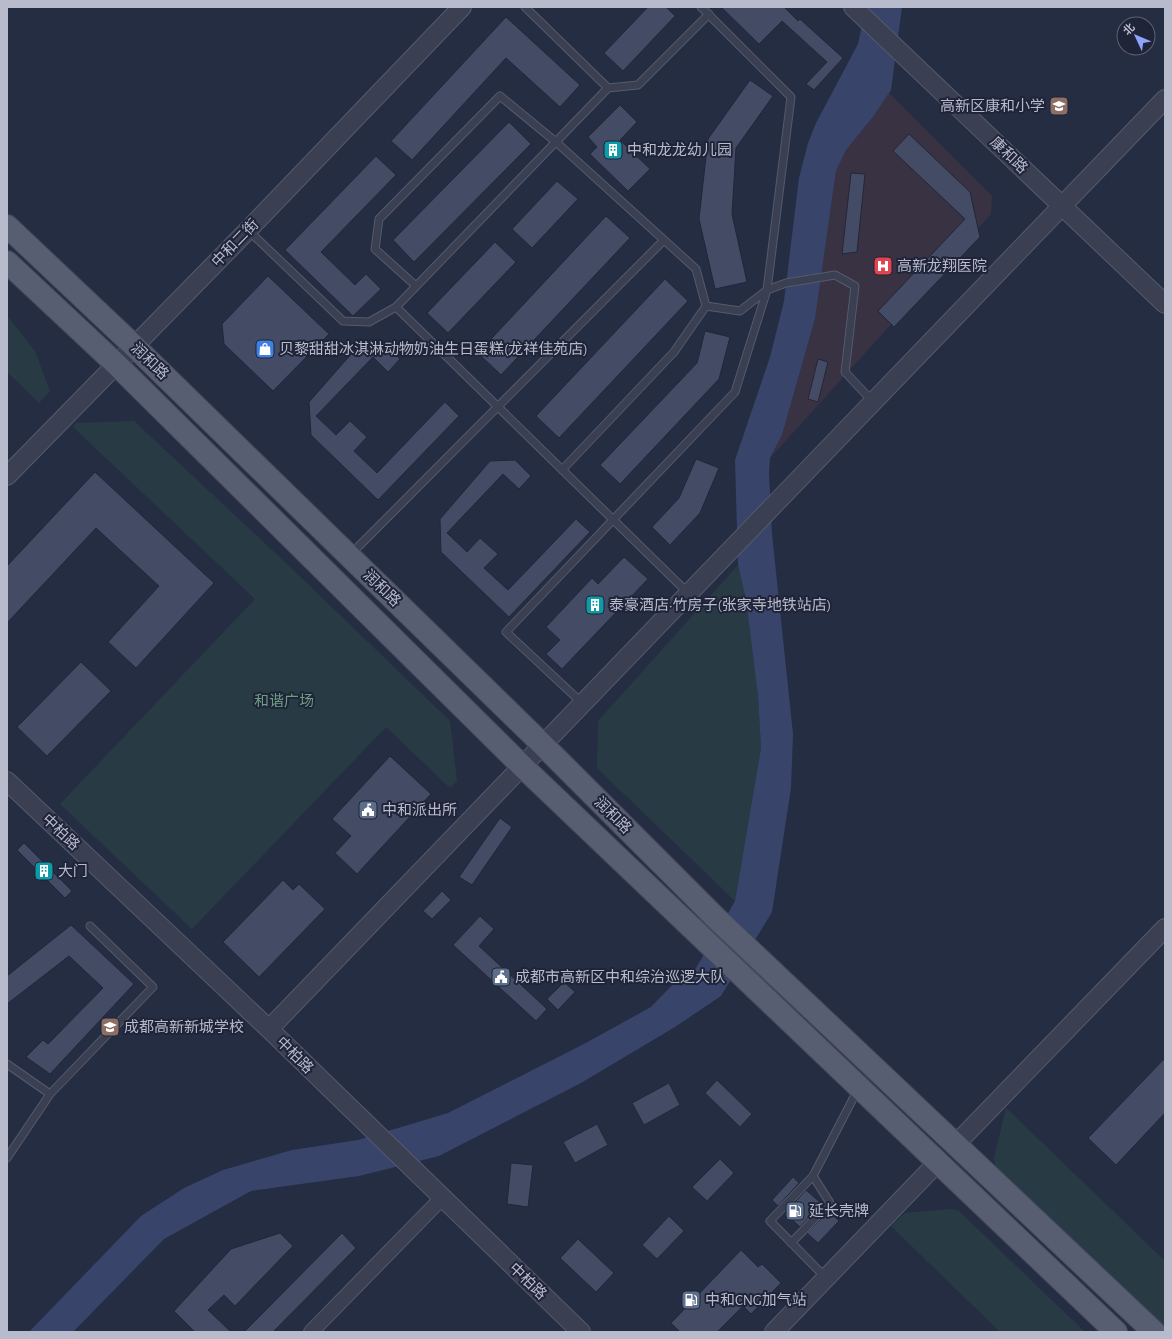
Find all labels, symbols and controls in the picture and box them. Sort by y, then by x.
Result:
north arrow [1116,16,1156,56]
text: 北 [1121,22,1137,37]
school or university icon: 高新区康和小学 [1048,95,1070,117]
place label: 高新区康和小学 [940,98,1045,114]
street label: 康和路 [987,134,1031,176]
building icon: 中和龙龙幼儿园 [602,139,624,161]
place label: 中和龙龙幼儿园 [627,141,732,158]
street label: 中和二街 [208,216,262,270]
hospital icon: 高新龙翔医院 [872,255,894,277]
place label: 高新龙翔医院 [897,257,987,274]
shop icon: 贝黎甜甜冰淇淋动物奶油生日蛋糕(龙祥佳苑店) [254,338,276,360]
street label: 润和路 [128,340,172,382]
place label: 贝黎甜甜冰淇淋动物奶油生日蛋糕(龙祥佳苑店) [279,340,588,357]
street label: 润和路 [360,567,404,609]
building icon: 泰豪酒店·竹房子(张家寺地铁站店) [584,594,606,616]
place label: 泰豪酒店·竹房子(张家寺地铁站店) [609,597,831,613]
park label: 和谐广场 [254,692,314,709]
street label: 润和路 [591,793,635,837]
public building icon: 中和派出所 [357,799,379,821]
place label: 中和派出所 [382,802,457,818]
street label: 中柏路 [39,811,83,853]
building icon: 大门 [33,860,55,882]
place label: 大门 [58,863,88,879]
public building icon: 成都市高新区中和综治巡逻大队 [490,966,512,988]
place label: 成都市高新区中和综治巡逻大队 [515,969,725,985]
school or university icon: 成都高新新城学校 [99,1016,121,1038]
place label: 成都高新新城学校 [124,1018,244,1035]
street label: 中柏路 [273,1033,317,1077]
fuel station icon: 延长壳牌 [784,1200,806,1222]
place label: 延长壳牌 [809,1202,869,1219]
street label: 中柏路 [506,1260,550,1302]
fuel station icon: 中和CNG加气站 [680,1289,702,1311]
place label: 中和CNG加气站 [705,1292,807,1308]

